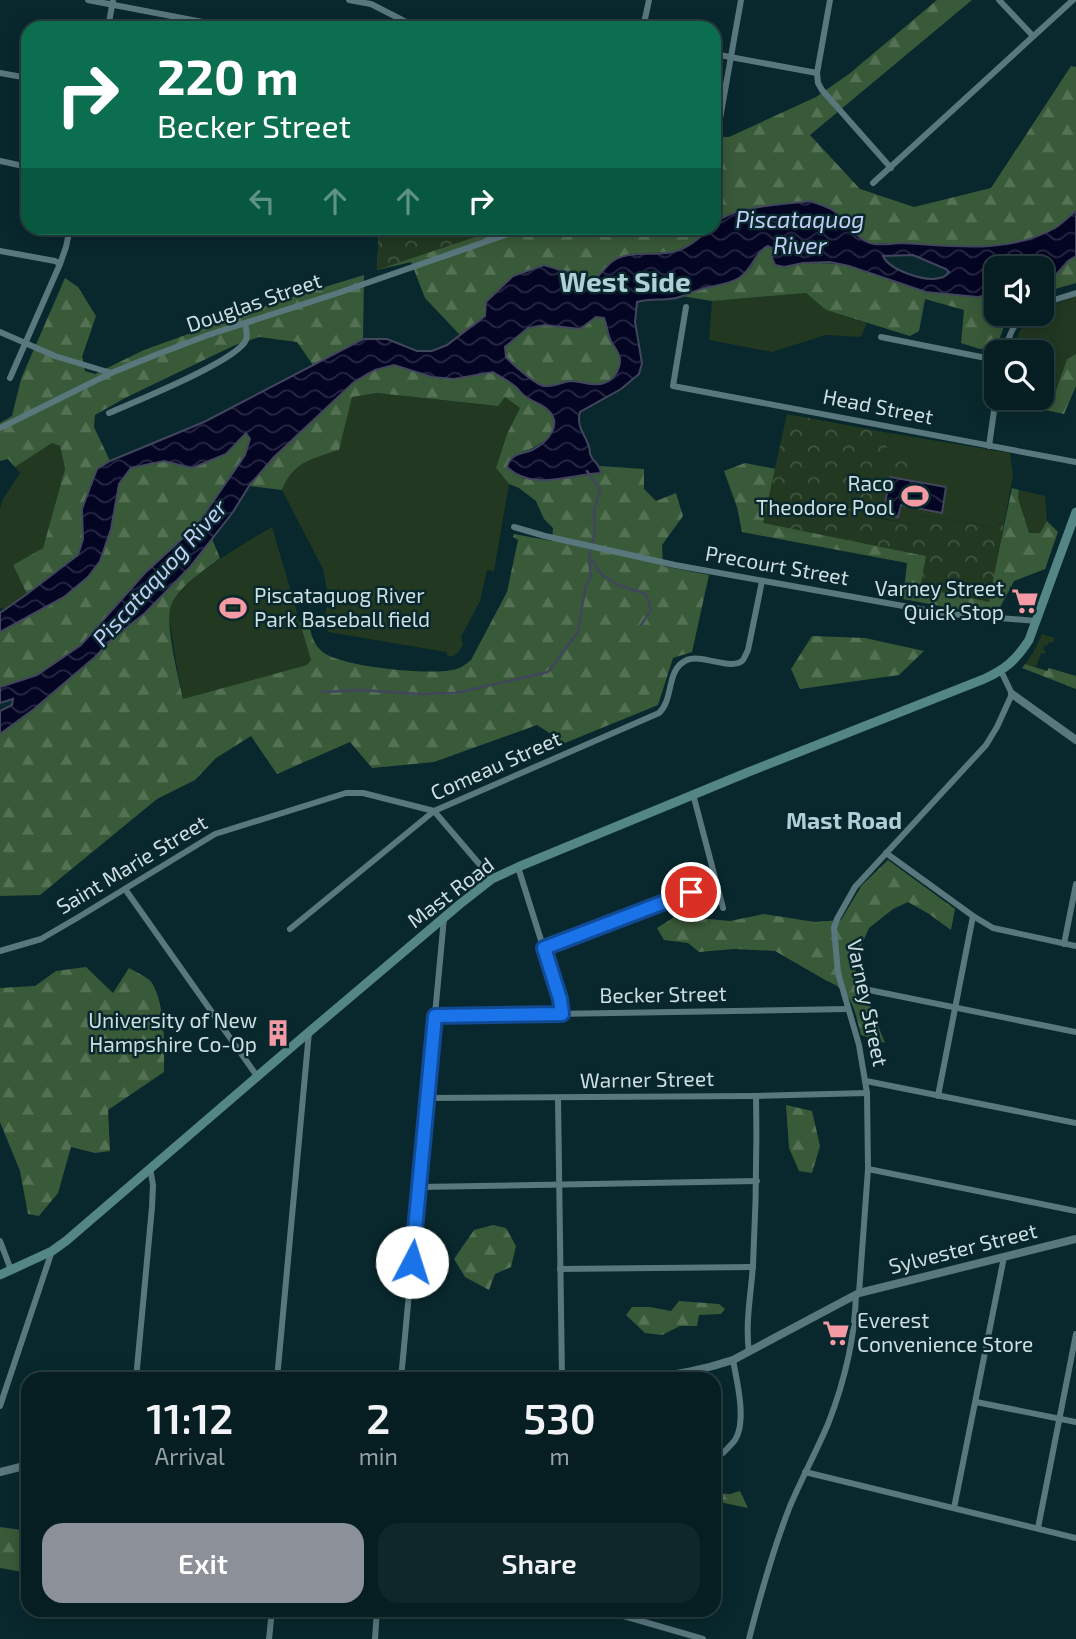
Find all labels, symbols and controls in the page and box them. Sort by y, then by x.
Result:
text: 220 m [157,46,299,105]
icon: right [42,49,133,140]
text: Becker Street [157,106,351,144]
icon: left [243,182,281,220]
icon: ahead [316,182,354,220]
icon: ahead [389,182,427,220]
icon: right [462,182,500,220]
water label: Piscataquog River [735,205,865,259]
map controls [984,256,1054,410]
button: sound [984,256,1054,326]
district label: West Side [559,264,691,298]
street label: Douglas Street [183,267,324,336]
button: search [984,340,1054,410]
street label: Head Street [821,383,936,428]
place label: Raco Theodore Pool [756,470,895,519]
sports icon: Raco Theodore Pool [900,481,930,511]
water label: Piscataquog River [86,493,233,652]
street label: Precourt Street [704,540,851,589]
place label: Varney Street Quick Stop [875,575,1004,625]
place label: Piscataquog River Park Baseball field [254,582,430,631]
supermarket icon: Varney Street Quick Stop [1010,586,1040,616]
sports icon: Piscataquog River Park Baseball field [218,593,248,623]
street label: Comeau Street [426,725,564,805]
district label: Mast Road [786,806,902,834]
street label: Saint Marie Street [51,809,211,919]
street label: Mast Road [402,851,498,932]
pin [661,862,721,922]
icon: arrive [672,873,710,911]
street label: Varney Street [843,937,894,1069]
street label: Becker Street [599,980,727,1007]
place label: University of New Hampshire Co-Op [88,1007,257,1056]
building icon: University of New Hampshire Co-Op [263,1018,293,1048]
street label: Warner Street [580,1065,714,1092]
street label: Sylvester Street [886,1217,1039,1278]
position arrow [375,1225,449,1299]
place label: Everest Convenience Store [857,1307,1033,1356]
supermarket icon: Everest Convenience Store [821,1318,851,1348]
text: 11:12 [146,1392,233,1442]
text: 2 [366,1392,390,1442]
text: 530 [523,1392,596,1442]
text: Arrival [155,1442,225,1470]
text: min [359,1442,398,1470]
text: m [549,1442,570,1470]
button: Exit [42,1523,364,1603]
button: Share [378,1523,700,1603]

